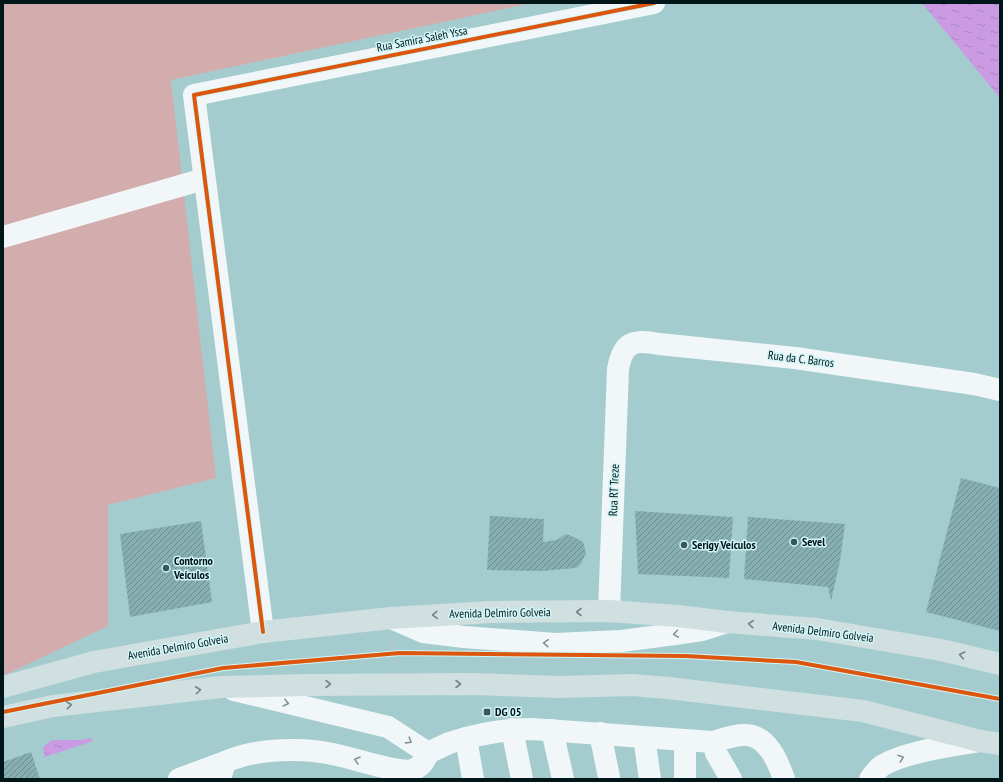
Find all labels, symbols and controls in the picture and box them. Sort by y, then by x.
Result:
street label: Rua Samira Saleh Yssa [375,22,469,55]
street label: Rua da C. Barros [767,347,835,370]
street label: Rua RT Treze [605,464,622,516]
place label: Sevel [802,534,825,549]
place label: Serigy Veículos [692,537,756,552]
marker: Sevel [789,537,799,547]
marker: Serigy Veículos [679,540,689,550]
place label: Contorno Veículos [173,553,214,582]
marker: Contorno Veículos [161,563,171,573]
street label: Avenida Delmiro Golveia [449,604,551,621]
one-way arrow [576,608,582,616]
one-way arrow [432,610,438,619]
street label: Avenida Delmiro Golveia [772,618,875,645]
one-way arrow [748,619,754,628]
one-way arrow [673,629,679,638]
street label: Avenida Delmiro Golveia [127,630,229,663]
one-way arrow [543,639,549,648]
one-way arrow [959,651,965,659]
one-way arrow [325,680,331,688]
one-way arrow [455,680,461,688]
one-way arrow [195,686,201,695]
one-way arrow [282,698,289,707]
one-way arrow [66,700,72,709]
place label: DG 05 [495,704,521,719]
marker: DG 05 [482,707,492,717]
one-way arrow [405,736,412,744]
one-way arrow [898,754,905,762]
one-way arrow [354,756,361,765]

